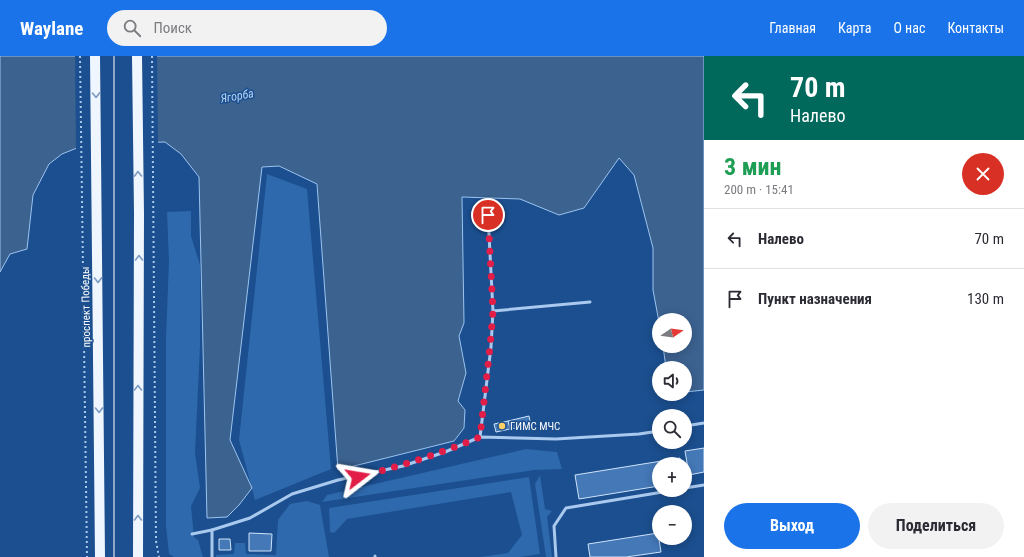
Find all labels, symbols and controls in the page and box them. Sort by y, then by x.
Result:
search box [107,10,387,46]
text: Waylane [20,17,83,40]
icon: search [121,17,143,39]
text: Поиск [153,19,192,37]
text: Главная [769,20,816,36]
text: Карта [838,20,871,36]
text: О нас [893,20,925,36]
text: Контакты [947,20,1004,36]
text: 70 m [790,71,846,104]
icon: left [724,72,776,124]
water label: Ягорба [218,86,255,106]
one-way arrow [92,92,100,98]
text: Налево [790,105,846,126]
text: 3 мин [724,153,782,181]
button: close [962,153,1004,195]
one-way arrow [134,171,142,177]
text: 200 m · 15:41 [724,182,794,197]
pin [471,198,505,232]
icon: arrive [477,204,499,226]
icon: left [724,228,746,250]
text: Налево [758,230,804,248]
text: 70 m [974,230,1004,248]
one-way arrow [134,255,143,261]
street label: проспект Победы [79,266,93,348]
one-way arrow [94,277,102,283]
icon: arrive [724,288,746,310]
text: Пункт назначения [758,290,872,308]
text: 130 m [967,290,1004,308]
north arrow [652,313,692,353]
map controls [652,313,692,545]
button: sound [652,361,692,401]
one-way arrow [134,385,142,391]
one-way arrow [95,407,103,413]
button: search [652,409,692,449]
place label: ГИМС МЧС [510,420,560,433]
marker: ГИМС МЧС [497,421,507,431]
position arrow [337,456,379,498]
button: + [652,457,692,497]
button: Выход [724,503,860,549]
button: Поделиться [868,503,1004,549]
button: − [652,505,692,545]
one-way arrow [134,515,142,521]

